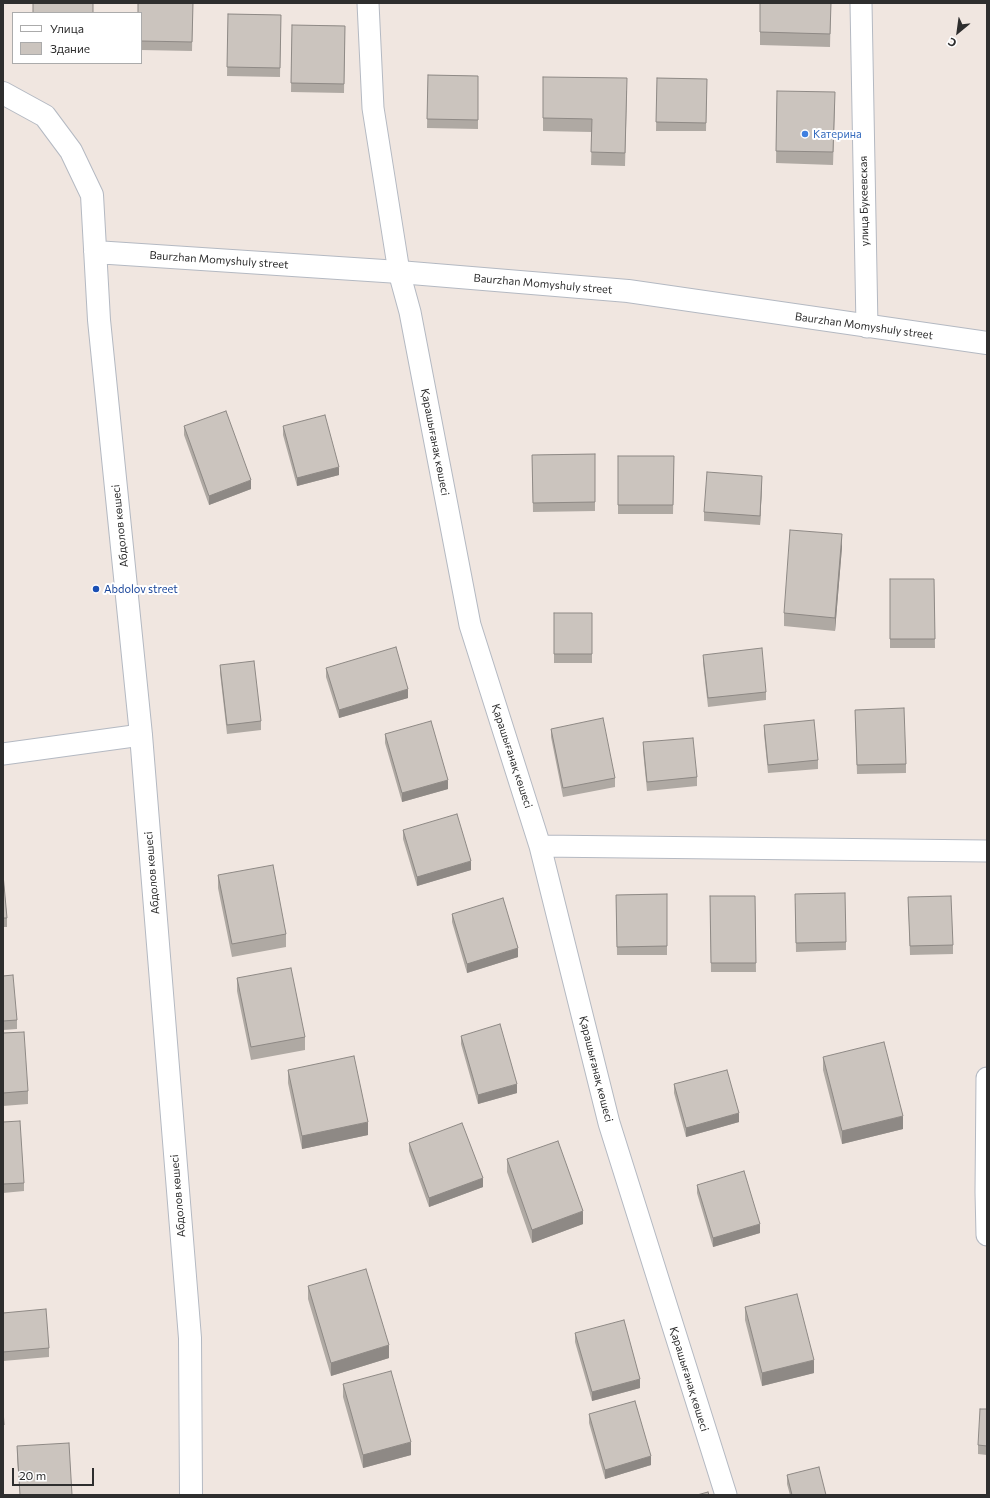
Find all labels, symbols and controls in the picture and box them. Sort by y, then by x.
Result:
legend [12,12,142,64]
north arrow [938,12,978,52]
text: Улица [50,21,84,35]
text: С [945,35,958,50]
text: Здание [50,41,90,55]
place label: Катерина [813,127,862,141]
marker: Катерина [800,129,810,139]
street label: улица Букеевская [857,156,871,246]
street label: Baurzhan Momyshuly street [149,249,289,271]
street label: Baurzhan Momyshuly street [473,271,613,297]
street label: Baurzhan Momyshuly street [794,310,934,342]
street label: Қарашығанақ көшесі [418,387,452,497]
street label: Абдолов көшесі [109,484,131,568]
place label: Abdolov street [104,582,178,596]
marker: Abdolov street [91,584,101,594]
street label: Қарашығанақ көшесі [489,702,535,810]
street label: Абдолов көшесі [142,831,162,915]
street label: Қарашығанақ көшесі [576,1015,616,1123]
street label: Абдолов көшесі [168,1154,188,1238]
street label: Қарашығанақ көшесі [667,1325,711,1433]
scale bar [14,1460,96,1486]
text: 20 m [19,1468,46,1482]

